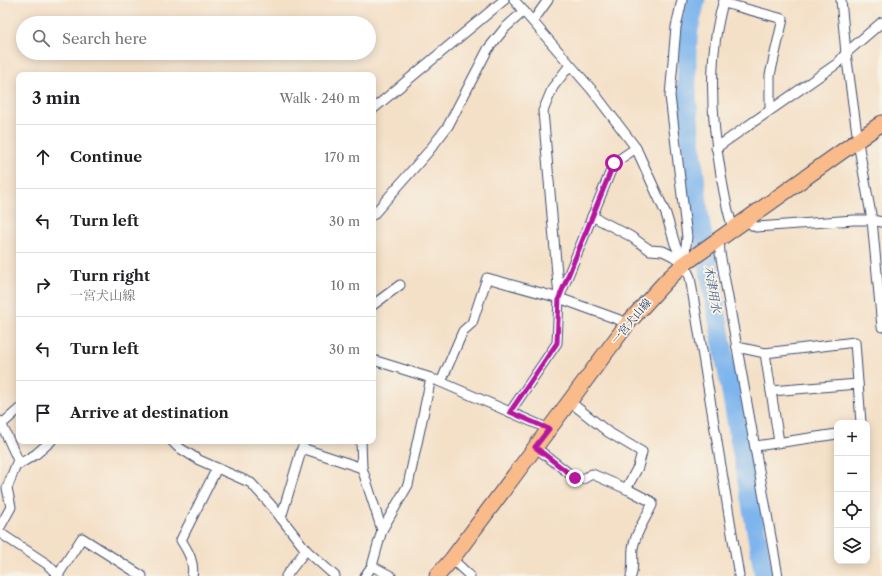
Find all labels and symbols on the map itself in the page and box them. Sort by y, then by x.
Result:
route start [605,154,623,172]
water label: 木津用水 [701,264,725,315]
street label: 一宮犬山線 [608,295,654,347]
route end [566,469,584,487]

